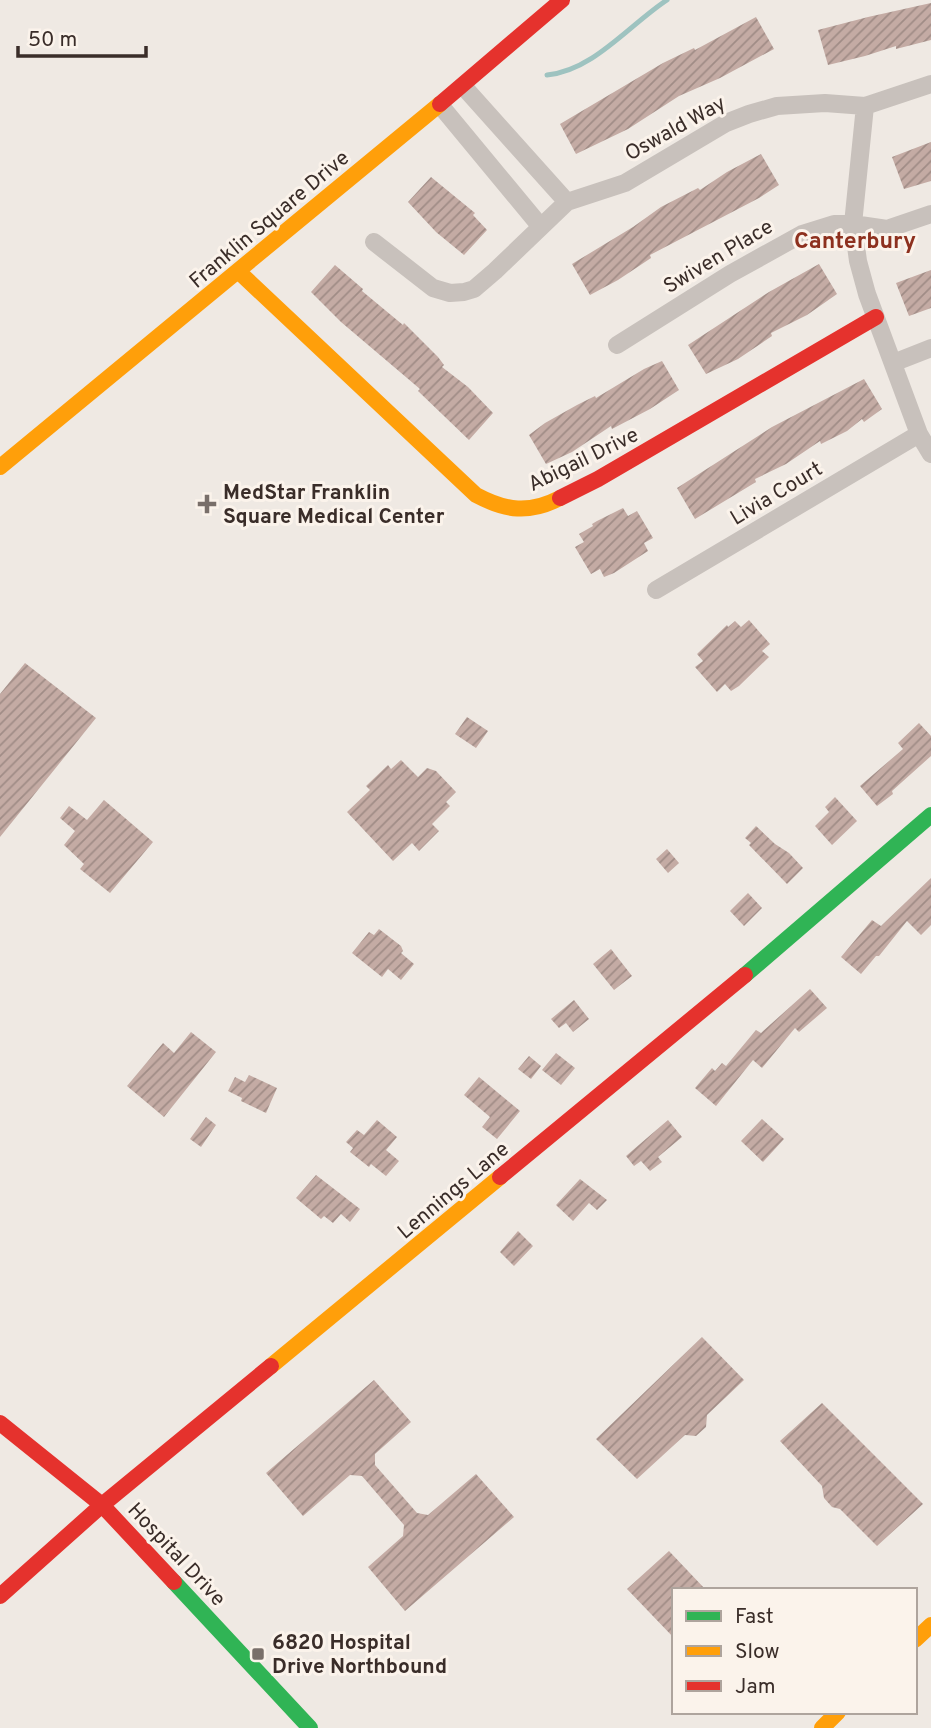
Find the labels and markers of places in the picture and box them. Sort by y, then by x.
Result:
place label: MedStar Franklin Square Medical Center [223,480,445,531]
marker: MedStar Franklin Square Medical Center [197,494,217,514]
place label: 6820 Hospital Drive Northbound [272,1630,447,1681]
marker: 6820 Hospital Drive Northbound [250,1646,266,1662]

